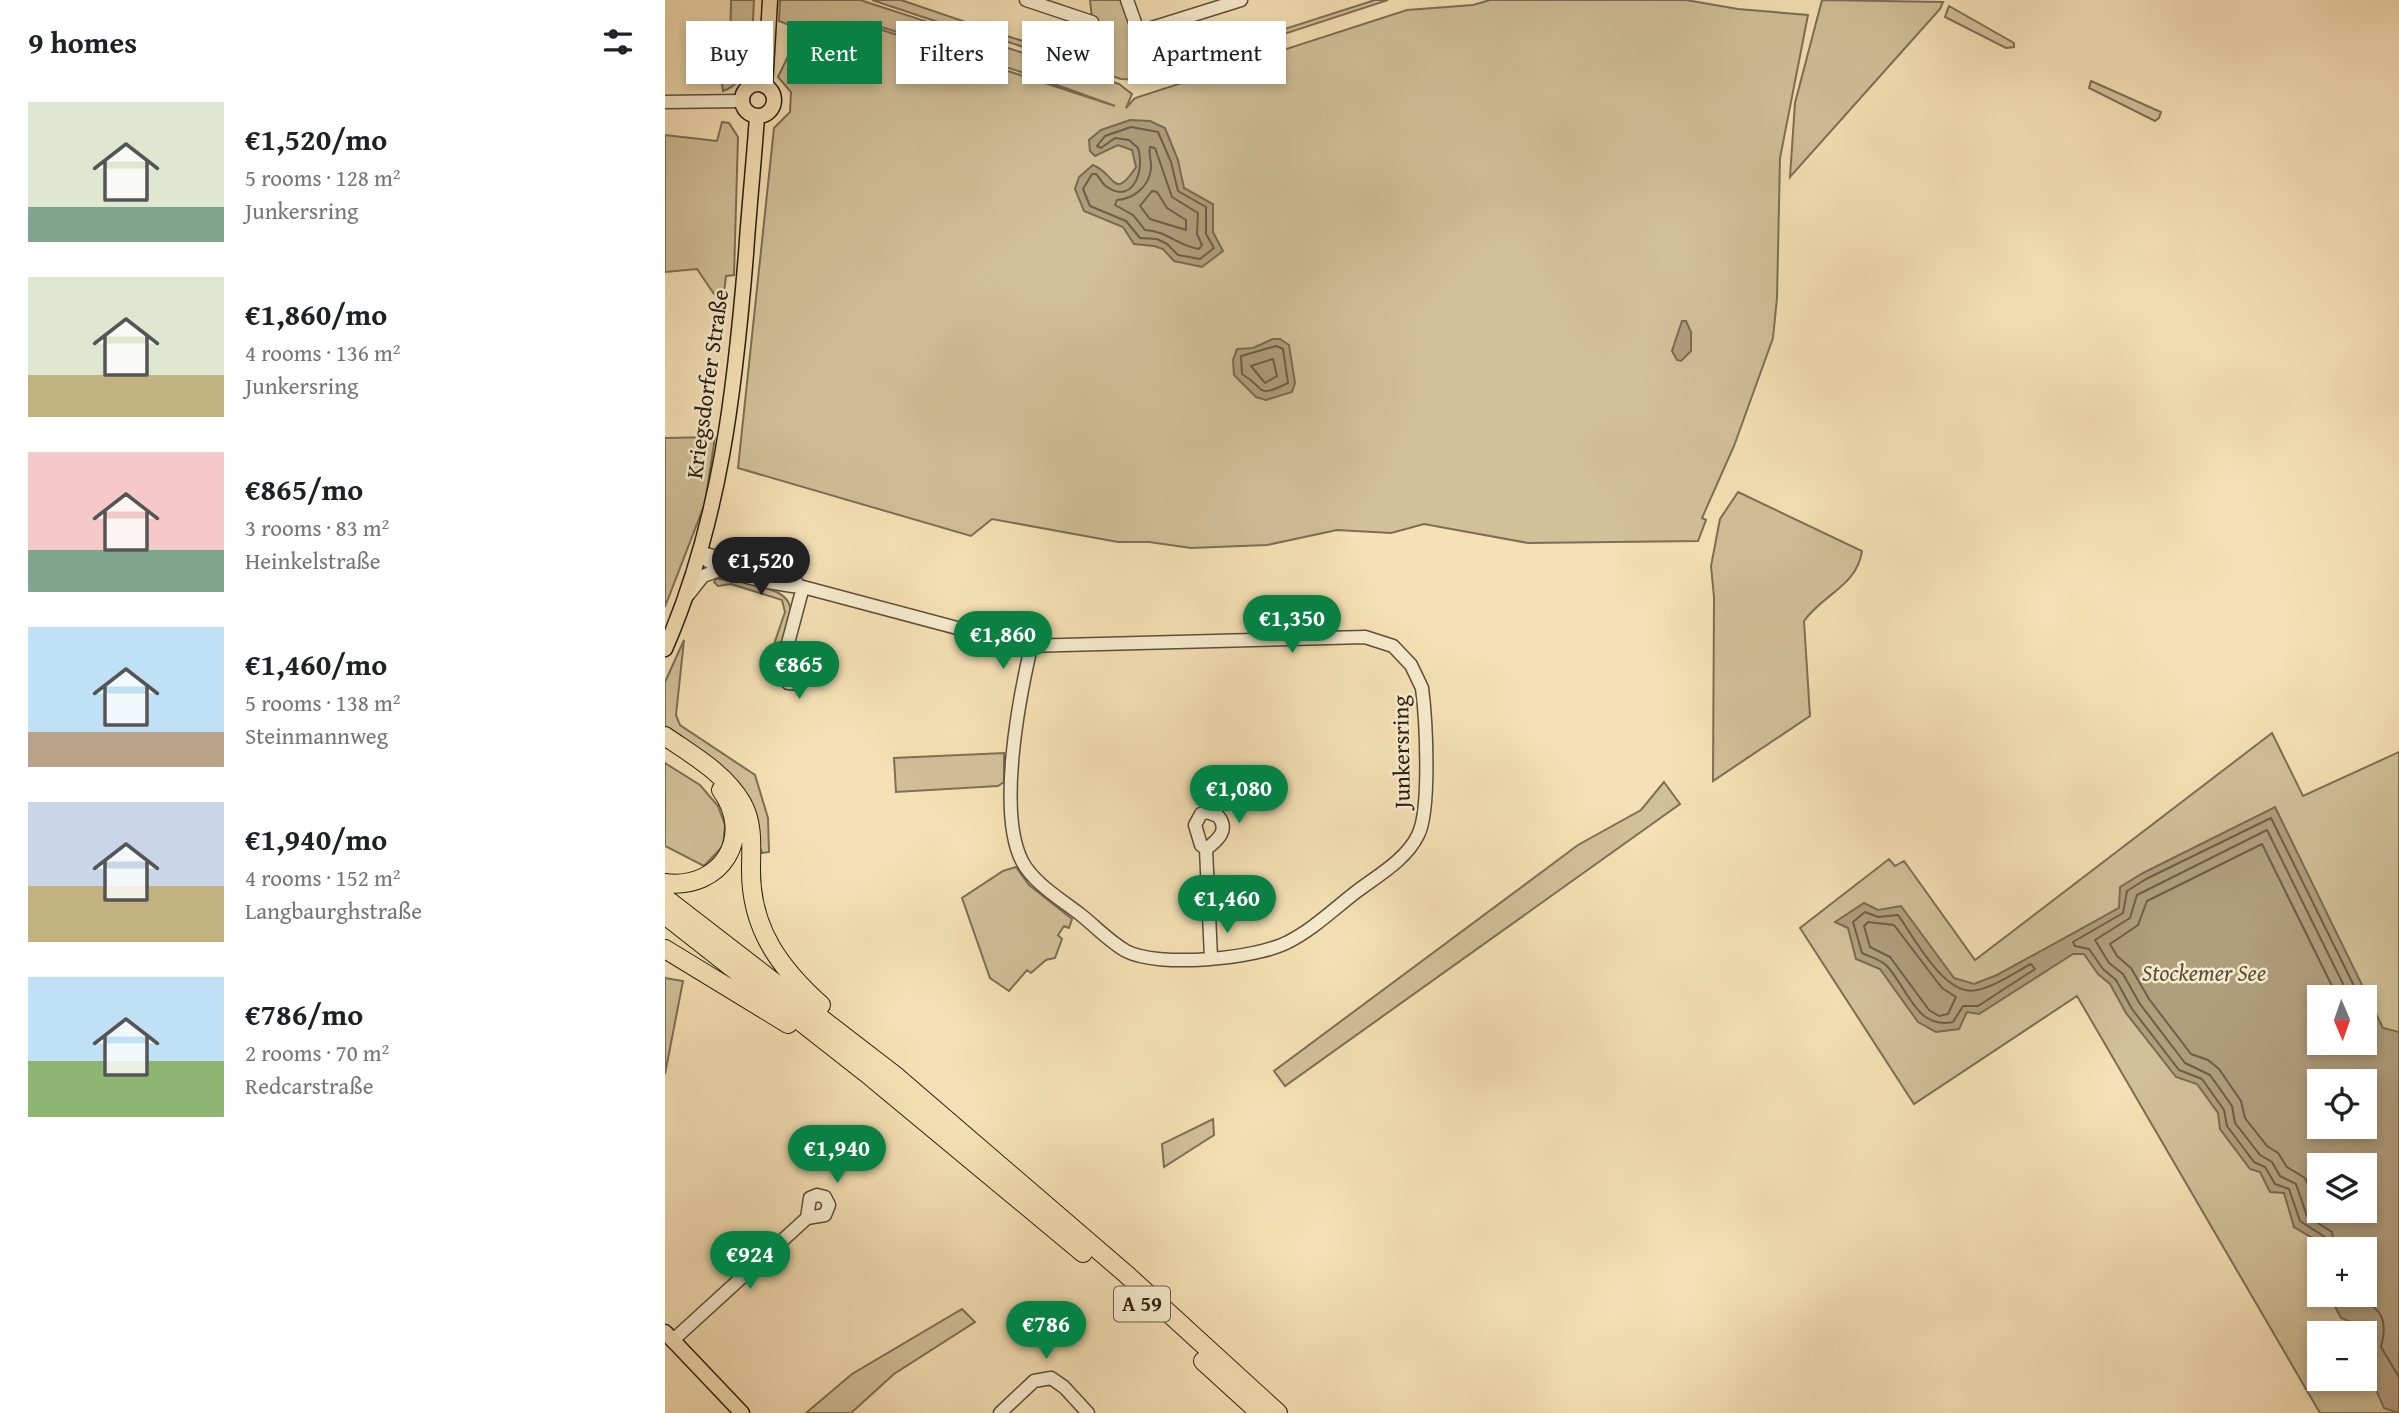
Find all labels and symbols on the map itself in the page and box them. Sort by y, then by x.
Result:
street label: Kriegsdorfer Straße [677,287,736,481]
pin: €1,520 [704,538,818,597]
pin: €1,350 [1235,596,1349,655]
pin: €1,860 [946,612,1060,671]
pin: €865 [758,642,840,701]
street label: Junkersring [1383,694,1418,812]
pin: €1,080 [1182,766,1296,825]
pin: €1,460 [1170,876,1284,935]
park label: Stockemer See [2142,956,2266,989]
north arrow [2307,985,2377,1055]
pin: €1,940 [780,1126,894,1185]
pin: €924 [709,1232,791,1291]
road number: A 59 [1114,1286,1170,1322]
pin: €786 [1005,1302,1087,1361]

